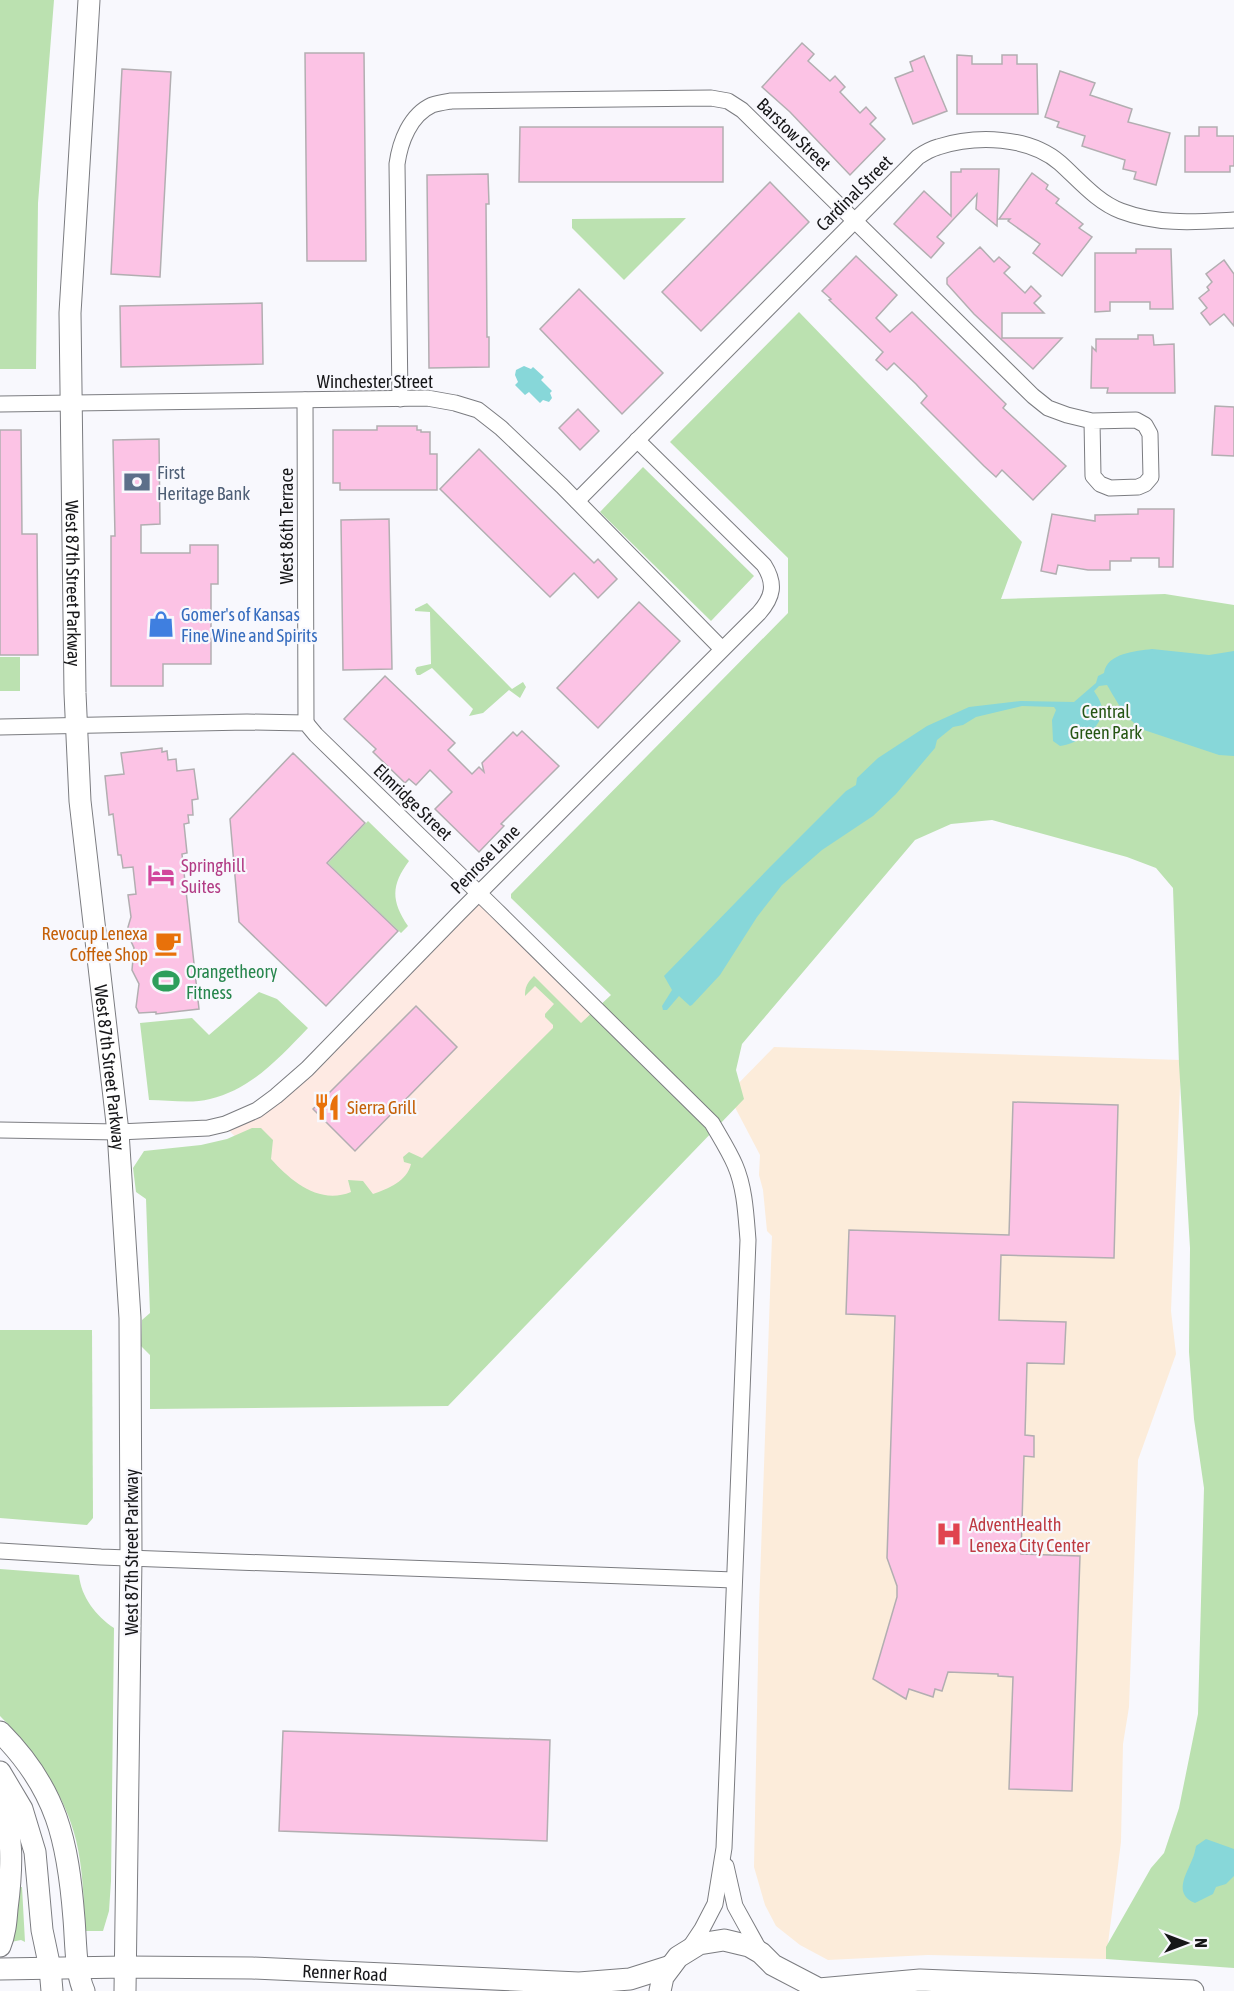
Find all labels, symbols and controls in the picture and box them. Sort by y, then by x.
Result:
street label: Barstow Street [753,94,835,174]
street label: Cardinal Street [812,151,896,235]
street label: Winchester Street [317,371,433,392]
place label: First Heritage Bank [157,462,250,504]
bank icon: First Heritage Bank [122,467,152,497]
street label: West 86th Terrace [276,468,297,584]
street label: West 87th Street Parkway [62,500,85,667]
place label: Gomer's of Kansas Fine Wine and Spirits [181,604,318,646]
shop icon: Gomer's of Kansas Fine Wine and Spirits [146,609,176,639]
park label: Central Green Park [1070,701,1142,743]
street label: Elmridge Street [369,759,457,845]
street label: Penrose Lane [446,820,524,898]
place label: Springhill Suites [181,855,246,897]
hotel icon: Springhill Suites [146,860,176,890]
place label: Revocup Lenexa Coffee Shop [41,923,148,965]
cafe icon: Revocup Lenexa Coffee Shop [153,928,183,958]
place label: Orangetheory Fitness [186,961,277,1003]
sports icon: Orangetheory Fitness [151,966,181,996]
street label: West 87th Street Parkway [91,984,130,1151]
restaurant icon: Sierra Grill [312,1092,342,1122]
place label: Sierra Grill [347,1097,417,1118]
street label: West 87th Street Parkway [121,1469,142,1635]
place label: AdventHealth Lenexa City Center [969,1514,1090,1556]
hospital icon: AdventHealth Lenexa City Center [934,1519,964,1549]
north arrow [1156,1913,1216,1973]
text: N [1192,1938,1210,1948]
street label: Renner Road [302,1960,388,1985]

